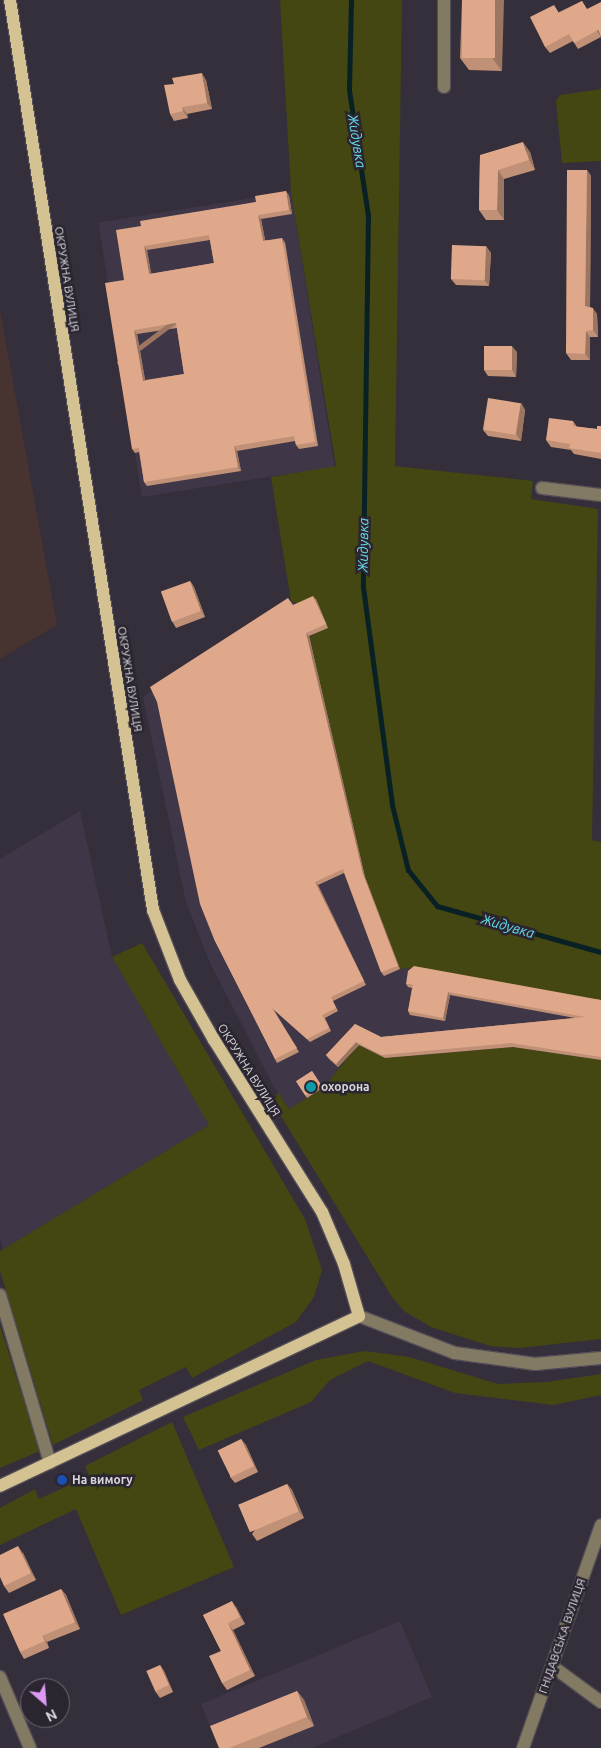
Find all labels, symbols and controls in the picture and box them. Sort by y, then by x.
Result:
water label: Жидувка [344,113,370,169]
street label: ОКРУЖНА ВУЛИЦЯ [52,225,82,333]
water label: Жидувка [354,518,372,572]
street label: ОКРУЖНА ВУЛИЦЯ [115,625,145,733]
water label: Жидувка [480,910,536,942]
street label: ОКРУЖНА ВУЛИЦЯ [215,1021,283,1119]
place label: охорона [321,1080,370,1094]
marker: охорона [305,1081,317,1093]
place label: На вимогу [72,1473,133,1487]
marker: На вимогу [56,1474,68,1486]
street label: ГНІДАВСЬКА ВУЛИЦЯ [536,1577,588,1695]
north arrow [20,1678,70,1728]
text: N [43,1706,60,1725]

